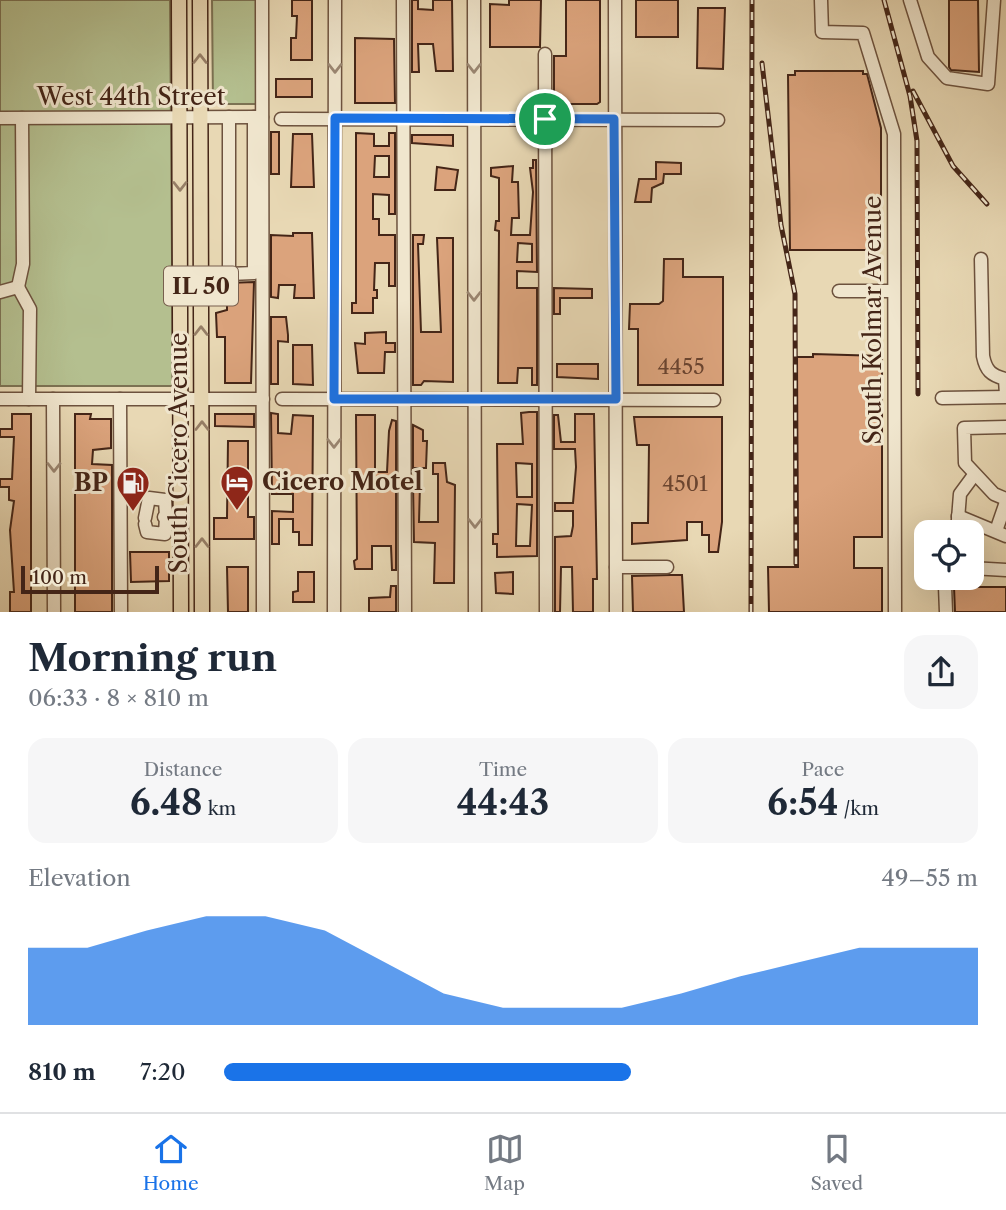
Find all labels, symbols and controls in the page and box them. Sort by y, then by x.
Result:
one-way arrow [192,53,208,63]
one-way arrow [327,63,343,74]
one-way arrow [466,63,482,74]
street label: West 44th Street [36,82,226,111]
pin [515,89,575,149]
icon: arrive [526,100,564,138]
one-way arrow [172,181,188,191]
street label: South Kolmar Avenue [858,196,887,444]
road number: IL 50 [164,266,238,306]
one-way arrow [466,291,482,301]
one-way arrow [193,325,209,336]
street label: South Cicero Avenue [164,333,193,573]
house number: 4455 [657,354,705,379]
one-way arrow [194,420,210,431]
one-way arrow [326,438,342,448]
one-way arrow [46,463,62,473]
hotel icon: Cicero Motel [218,463,256,512]
fuel station icon: BP [114,464,152,513]
place label: Cicero Motel [262,467,423,496]
place label: BP [74,468,108,497]
house number: 4501 [662,471,708,496]
one-way arrow [467,518,483,529]
map controls [914,520,984,590]
button: locate [914,520,984,590]
one-way arrow [194,538,210,548]
scale bar [21,562,159,594]
text: 100 m [32,566,87,589]
text: Morning run [28,634,277,681]
button: share [904,635,978,709]
text: 06:33 · 8 × 810 m [28,684,209,712]
text: Distance [144,758,222,781]
text: Time [479,758,527,781]
text: Pace [802,758,844,781]
text: 6.48 [130,781,203,824]
text: 44:43 [457,781,549,824]
text: 6:54 [767,781,838,824]
text: km [203,797,236,820]
text: /km [838,797,879,820]
text: Elevation [28,864,131,892]
text: 49–55 m [882,864,978,892]
text: 810 m [28,1058,96,1086]
text: 7:20 [140,1058,186,1086]
tab: Home [143,1130,199,1195]
tab: Map [484,1130,525,1195]
tab: Saved [810,1130,863,1195]

